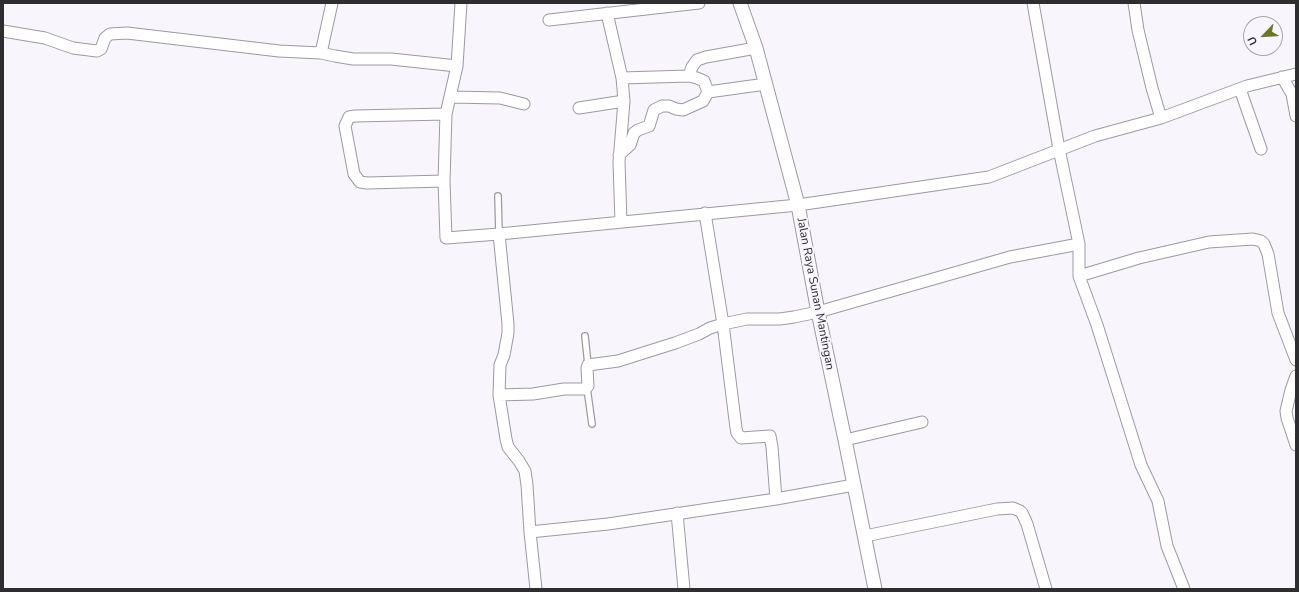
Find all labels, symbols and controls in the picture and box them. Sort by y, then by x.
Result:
north arrow [1243,16,1283,56]
text: U [1244,34,1261,48]
street label: Jalan Raya Sunan Mantingan [793,217,837,371]

